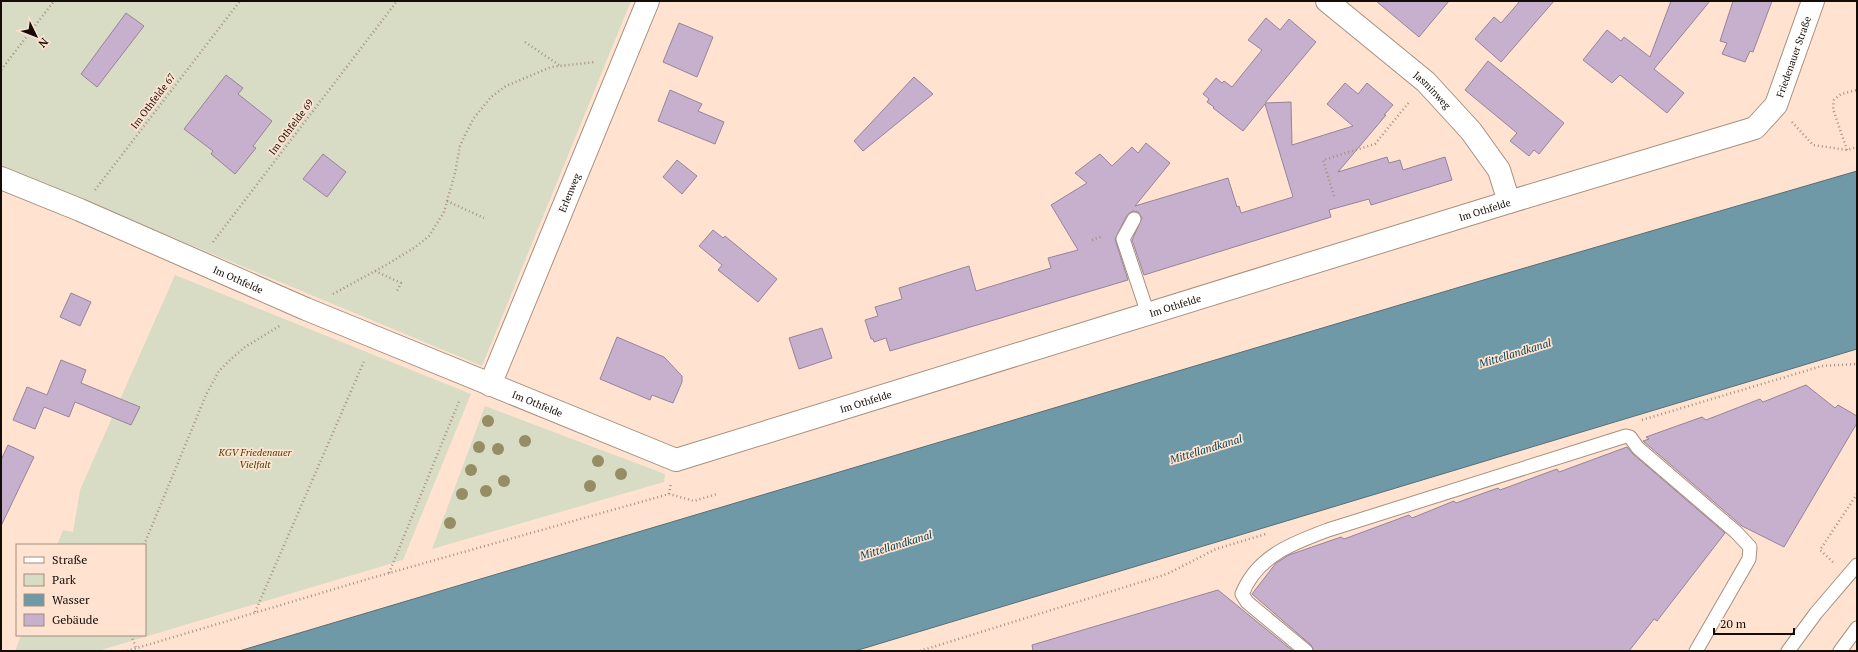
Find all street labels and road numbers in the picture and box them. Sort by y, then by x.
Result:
street label: Friedenauer Straße [1773,14,1814,99]
street label: Jasminweg [1411,68,1454,112]
street label: Im Othfelde 67 [128,71,178,131]
street label: Im Othfelde 69 [266,97,316,157]
street label: Erlenweg [555,170,583,214]
street label: Im Othfelde [1457,195,1512,224]
street label: Im Othfelde [211,263,265,296]
street label: Im Othfelde [1148,291,1202,320]
street label: Im Othfelde [510,387,565,420]
street label: Im Othfelde [838,387,893,415]

